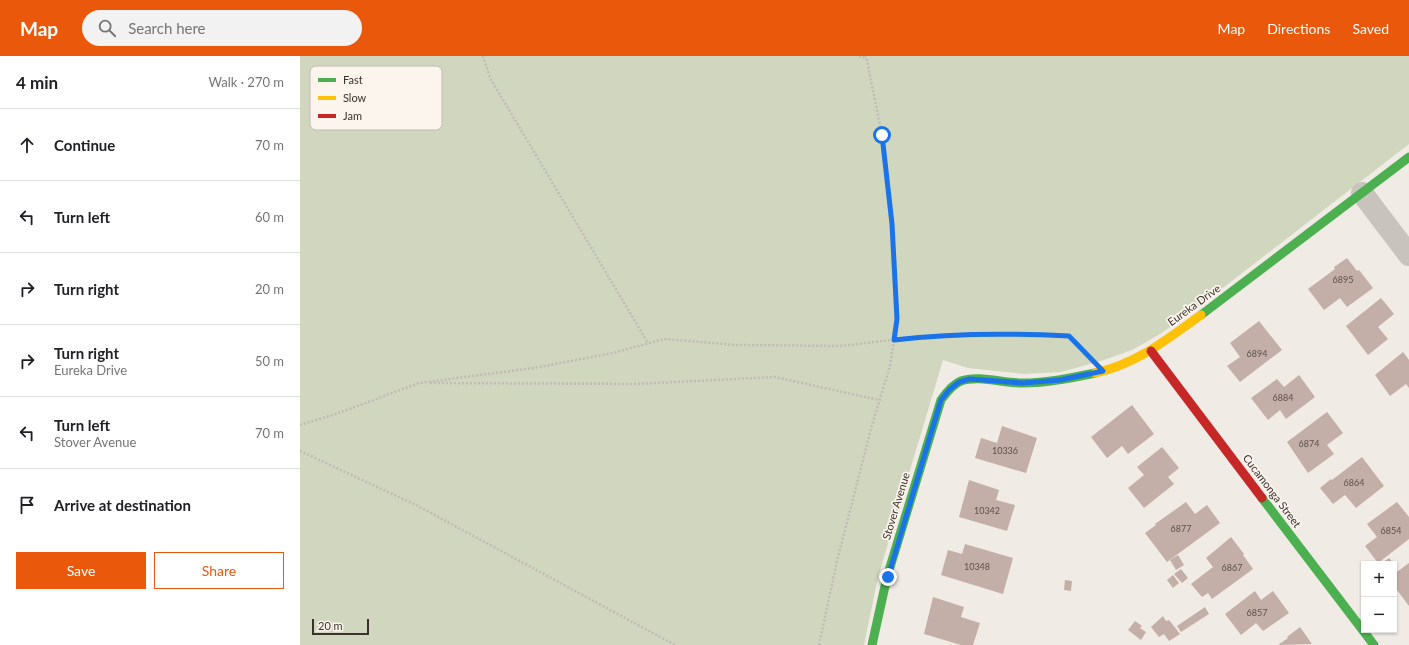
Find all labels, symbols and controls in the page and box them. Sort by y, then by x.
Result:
search box [82,10,362,46]
text: Map [20,17,58,40]
icon: search [96,17,118,39]
text: Search here [128,19,206,37]
text: Map [1218,20,1245,37]
text: Directions [1267,20,1330,37]
text: Saved [1352,20,1389,37]
legend [310,66,442,130]
text: 4 min [16,72,58,93]
text: Fast [343,73,363,86]
text: Walk · 270 m [208,74,284,90]
text: Slow [343,91,367,104]
text: Jam [343,109,362,122]
route start [873,126,891,144]
icon: ahead [16,134,38,156]
text: Continue [54,136,115,154]
text: 70 m [255,137,284,153]
icon: left [16,206,38,228]
text: Turn left [54,208,110,226]
text: 60 m [255,209,284,225]
house number: 6895 [1333,274,1353,285]
icon: right [16,278,38,300]
text: Turn right [54,280,119,298]
text: 20 m [255,281,284,297]
street label: Eureka Drive [1165,281,1223,328]
text: Turn right [54,344,119,362]
house number: 6894 [1247,348,1267,359]
icon: right [16,350,38,372]
text: 50 m [255,353,284,369]
text: Eureka Drive [54,362,127,378]
house number: 6884 [1273,392,1293,403]
text: Turn left [54,416,110,434]
icon: left [16,422,38,444]
text: 70 m [255,425,284,441]
text: Stover Avenue [54,434,136,450]
house number: 6874 [1299,438,1319,449]
house number: 10336 [992,445,1018,456]
street label: Cucamonga Street [1241,451,1304,530]
street label: Stover Avenue [879,470,912,541]
house number: 6864 [1344,477,1364,488]
icon: arrive [16,494,38,516]
text: Arrive at destination [54,496,191,514]
house number: 10342 [974,505,1000,516]
house number: 6877 [1171,523,1191,534]
house number: 6854 [1381,525,1401,536]
button: Save [16,552,146,589]
button: Share [154,552,284,589]
house number: 10348 [964,561,990,572]
map controls [1361,561,1397,633]
button: + [1361,561,1397,597]
house number: 6867 [1222,562,1242,573]
route end [879,568,897,586]
button: − [1361,597,1397,633]
house number: 6857 [1247,607,1267,618]
scale bar [312,617,369,636]
text: 20 m [318,619,343,632]

